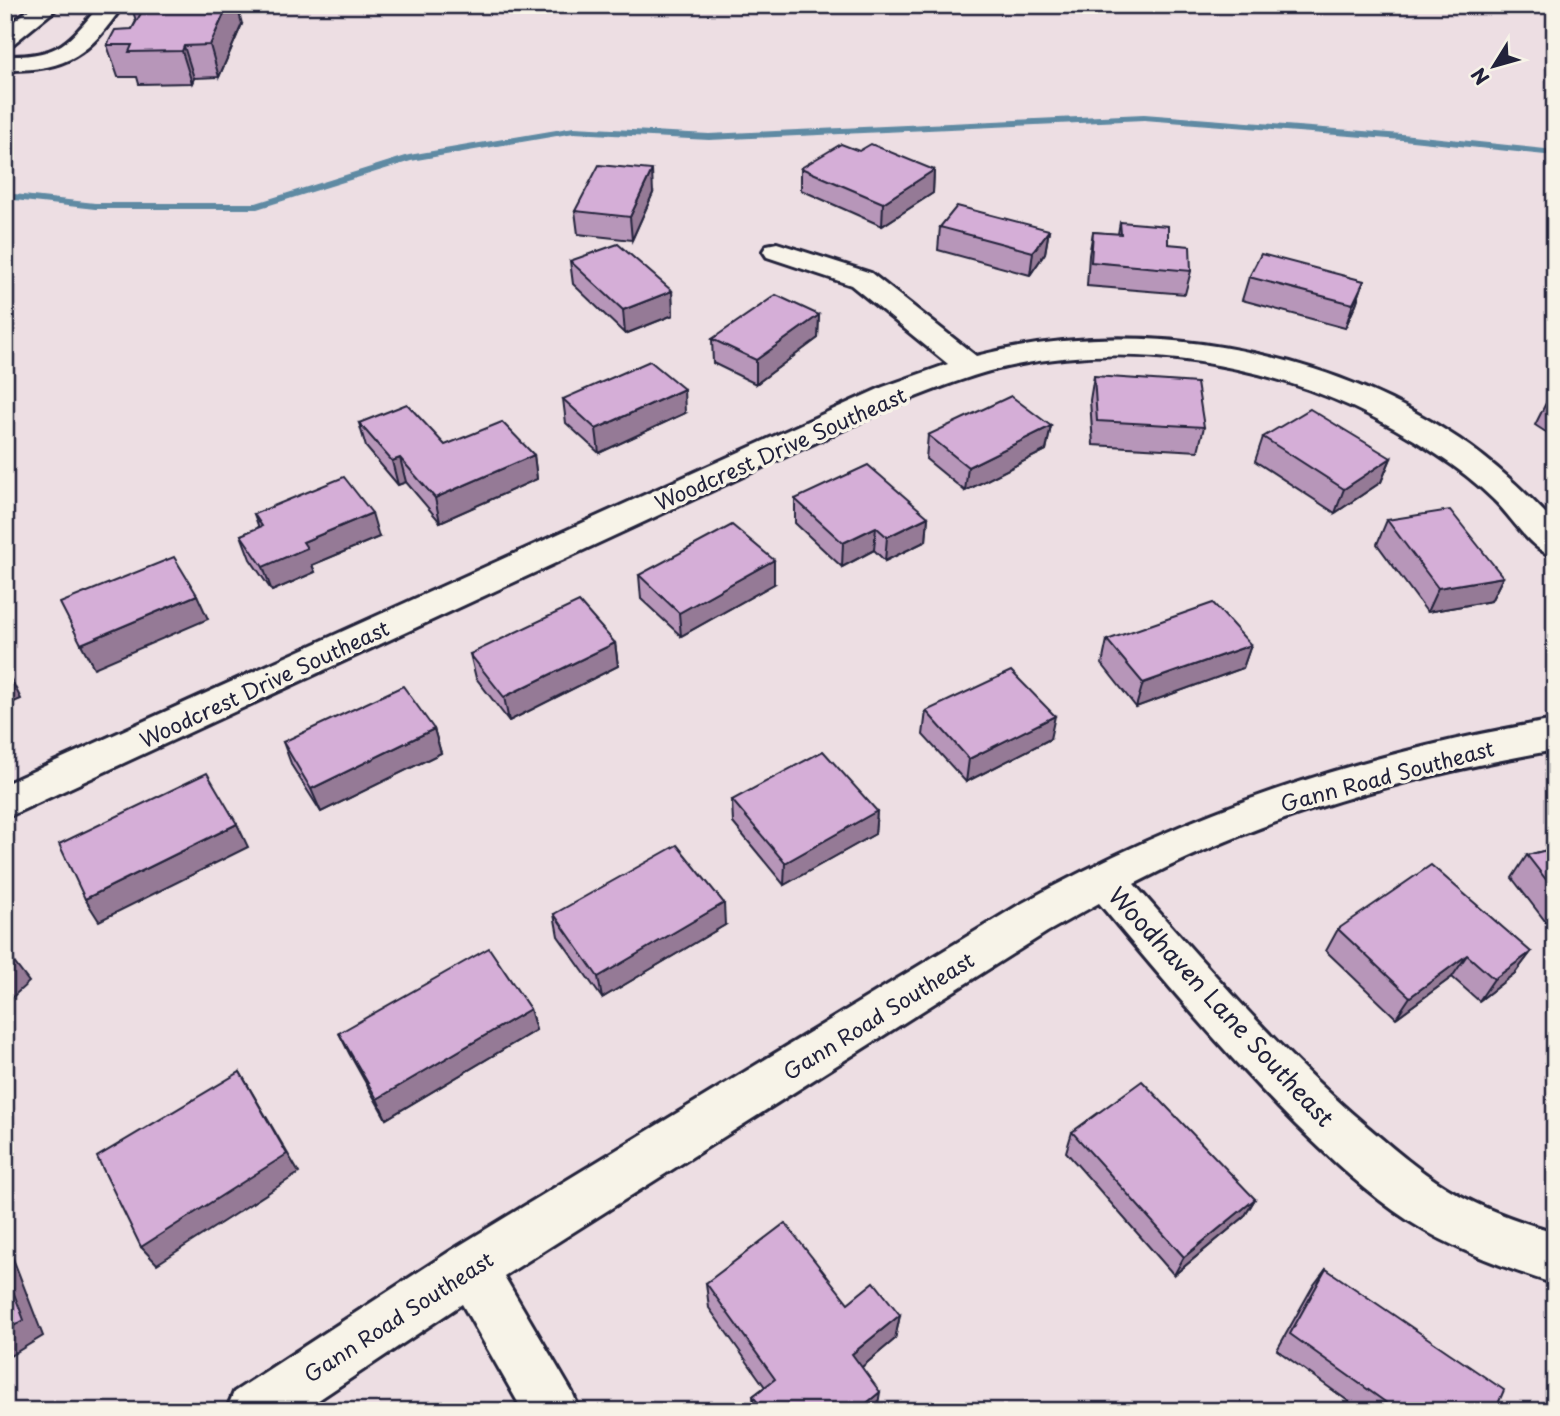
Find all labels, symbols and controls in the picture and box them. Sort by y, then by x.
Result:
north arrow [1458,32,1528,102]
text: N [1464,62,1495,91]
street label: Woodcrest Drive Southeast [649,378,911,518]
street label: Woodcrest Drive Southeast [134,611,394,755]
street label: Gann Road Southeast [1277,731,1497,819]
street label: Woodhaven Lane Southeast [1101,878,1343,1134]
street label: Gann Road Southeast [776,943,980,1087]
street label: Gann Road Southeast [297,1243,499,1389]

